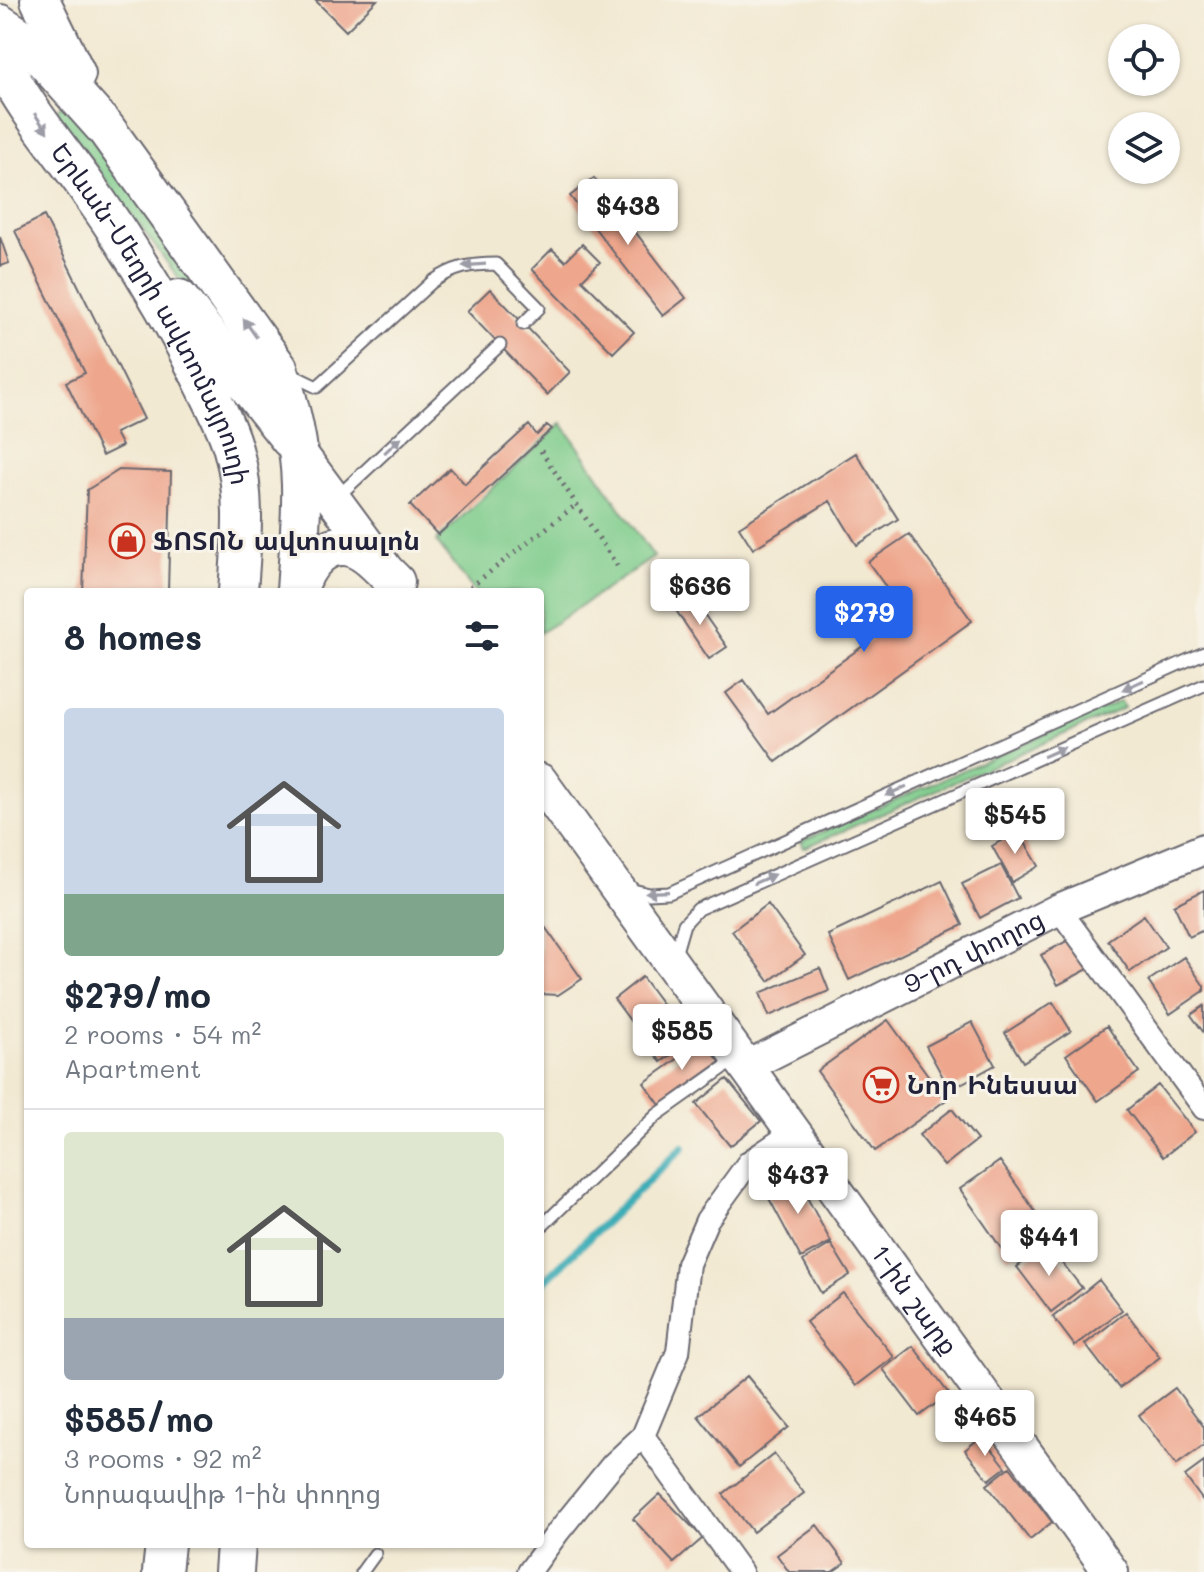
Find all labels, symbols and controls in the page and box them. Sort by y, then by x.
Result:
map controls [1108,24,1180,184]
button: locate [1108,24,1180,96]
one-way arrow [33,112,48,134]
button: layers [1108,112,1180,184]
street label: Երևան-Մեղրի ավտոմայրուղի [44,136,258,487]
pin: $438 [581,179,675,247]
text: $438 [596,188,660,222]
one-way arrow [461,259,486,272]
one-way arrow [242,318,258,339]
one-way arrow [383,437,402,455]
shop icon: ՖՈՏՈՆ ավտոսալոն [108,522,146,560]
place label: ՖՈՏՈՆ ավտոսալոն [153,523,420,557]
pin: $636 [653,559,747,627]
text: $636 [668,568,732,602]
pin: $279 [817,586,911,654]
text: $279 [834,595,894,629]
text: 8 homes [64,614,202,659]
icon: filters [460,614,504,658]
one-way arrow [1121,678,1145,691]
one-way arrow [1042,745,1065,758]
icon: home [212,760,356,904]
one-way arrow [884,784,907,798]
pin: $545 [968,788,1062,856]
text: $545 [984,797,1046,831]
one-way arrow [753,873,776,886]
one-way arrow [644,886,670,899]
street label: 9-րդ փողոց [898,901,1049,1000]
text: $279/mo [64,972,211,1017]
pin: $585 [635,1004,729,1072]
text: $585 [651,1013,713,1047]
text: 2 rooms · 54 m² [64,1017,261,1051]
text: Apartment [64,1051,201,1085]
supermarket icon: Նոր Ինեսսա [862,1066,900,1104]
place label: Նոր Ինեսսա [907,1067,1078,1101]
pin: $437 [751,1148,845,1216]
text: $437 [767,1157,829,1191]
icon: home [212,1184,356,1328]
pin: $441 [1002,1210,1096,1278]
text: $441 [1019,1219,1079,1253]
street label: 1-ին շարք [864,1238,967,1361]
pin: $465 [938,1390,1032,1458]
text: $585/mo [64,1396,213,1441]
text: $465 [953,1399,1017,1433]
text: 3 rooms · 92 m² [64,1441,262,1475]
text: Նորագավիթ 1-ին փողոց [64,1476,381,1510]

